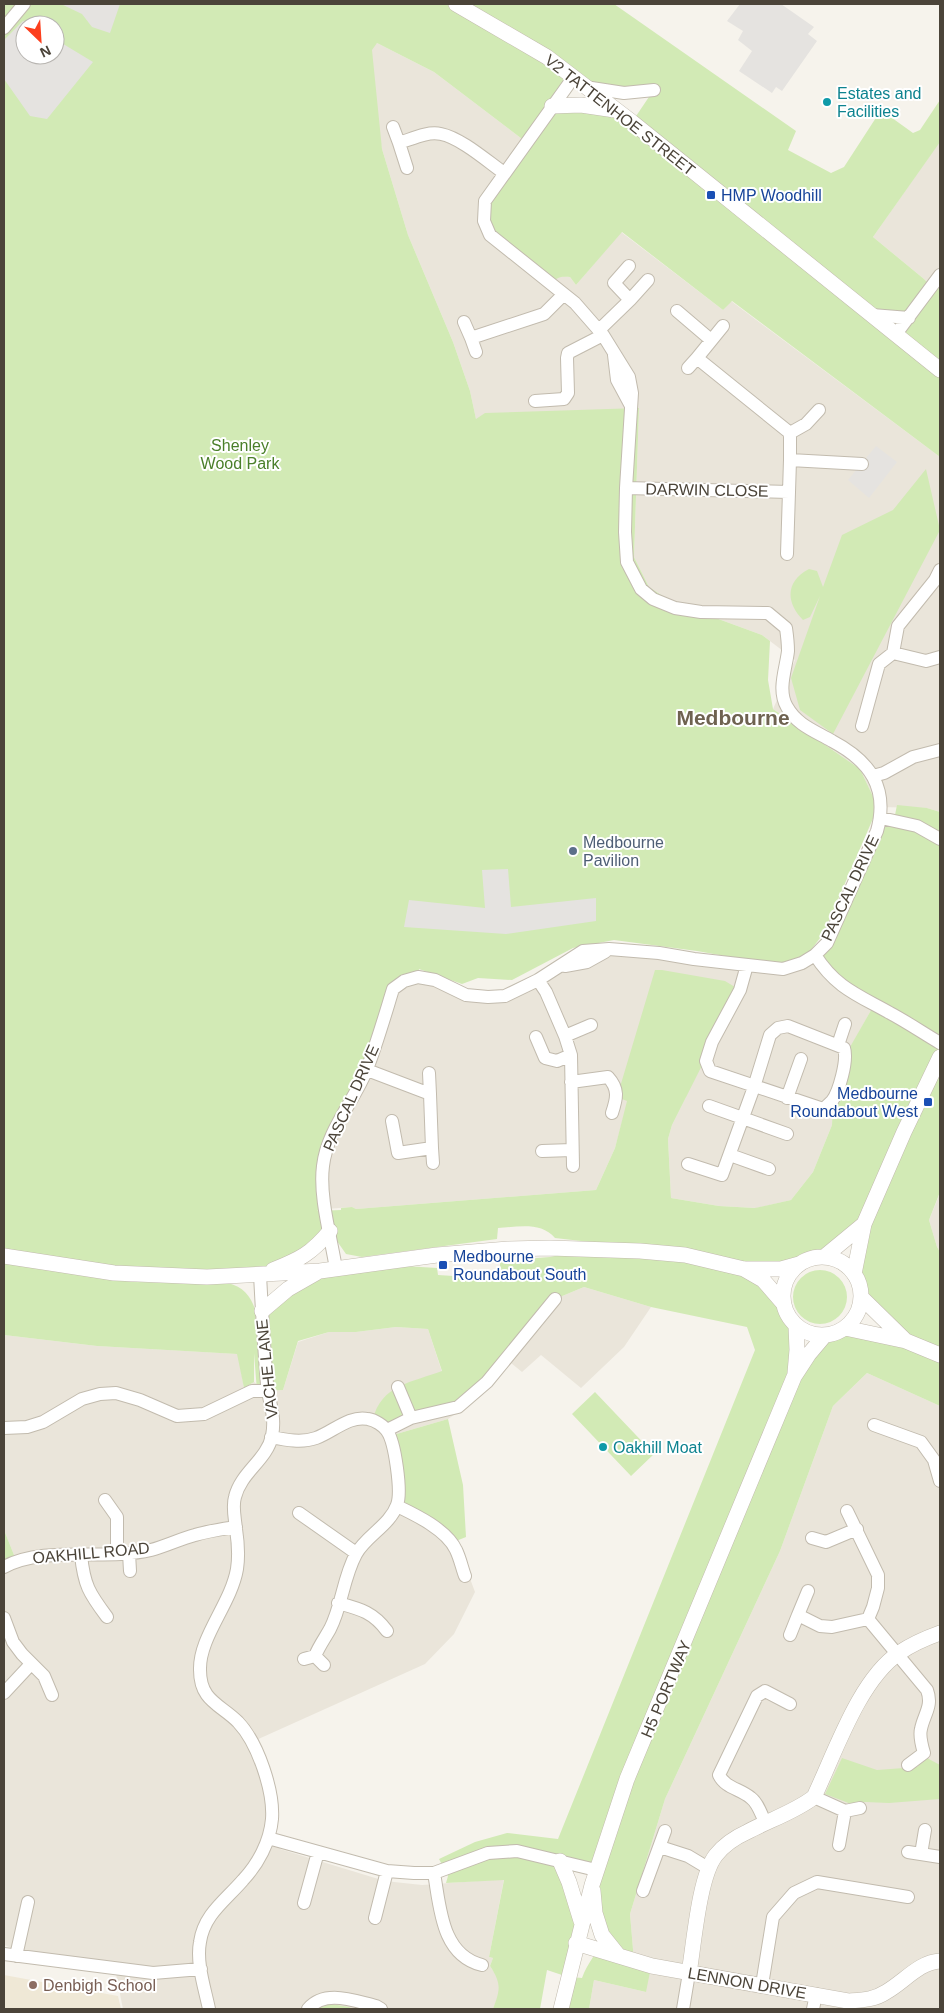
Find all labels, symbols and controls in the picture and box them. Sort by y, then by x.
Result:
north arrow [15,15,65,65]
text: N [38,42,53,61]
street label: V2 TATTENHOE STREET [542,51,699,179]
place label: Estates and Facilities [837,85,922,120]
marker: Estates and Facilities [821,96,833,108]
place label: HMP Woodhill [721,187,822,204]
marker: HMP Woodhill [705,189,717,201]
park label: Shenley Wood Park [201,437,280,472]
street label: DARWIN CLOSE [645,480,769,500]
district label: Medbourne [676,706,790,729]
street label: PASCAL DRIVE [818,832,882,944]
place label: Medbourne Pavilion [583,834,664,869]
marker: Medbourne Pavilion [567,845,579,857]
street label: PASCAL DRIVE [320,1042,382,1154]
place label: Medbourne Roundabout West [790,1085,919,1120]
marker: Medbourne Roundabout West [922,1096,934,1108]
place label: Medbourne Roundabout South [453,1248,586,1283]
marker: Medbourne Roundabout South [437,1259,449,1271]
street label: VACHE LANE [253,1318,281,1420]
place label: Oakhill Moat [613,1439,702,1456]
marker: Oakhill Moat [597,1441,609,1453]
street label: OAKHILL ROAD [32,1539,150,1567]
street label: H5 PORTWAY [638,1638,694,1740]
street label: LENNON DRIVE [686,1964,808,2002]
place label: Denbigh School [43,1977,156,1994]
marker: Denbigh School [27,1979,39,1991]

